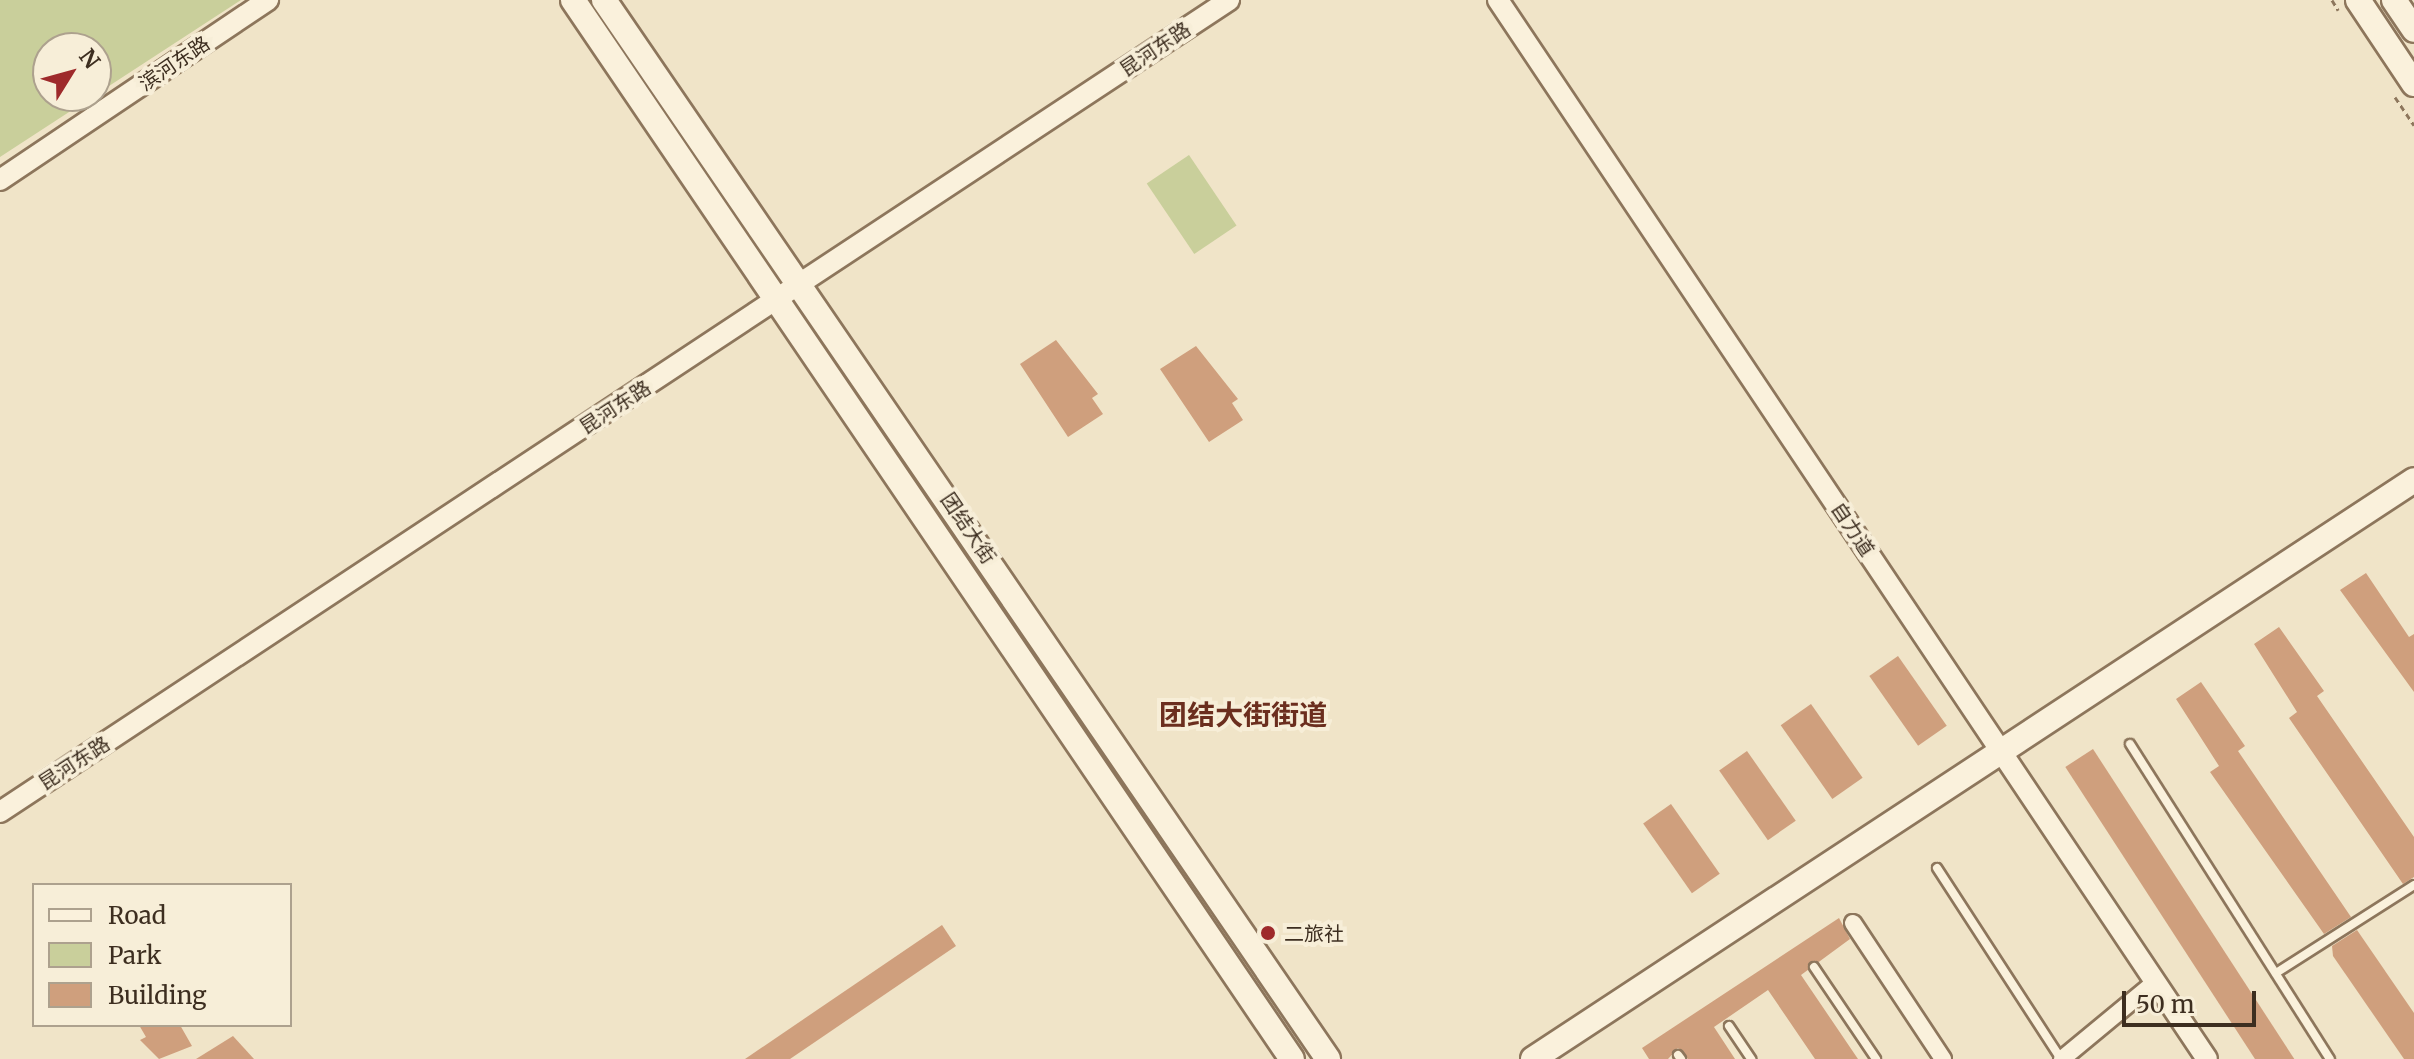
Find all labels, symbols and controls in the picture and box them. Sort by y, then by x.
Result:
street label: 昆河东路 [1115,17,1195,81]
street label: 滨河东路 [134,31,214,95]
north arrow [32,32,112,112]
text: N [73,43,106,74]
street label: 昆河东路 [575,375,655,439]
street label: 团结大街 [937,488,1001,568]
street label: 自力道 [1826,497,1880,561]
district label: 团结大街街道 [1159,698,1327,732]
street label: 昆河东路 [34,731,114,795]
legend [32,883,292,1027]
text: Road [108,900,166,931]
place label: 二旅社 [1284,921,1344,945]
marker: 二旅社 [1259,924,1277,942]
text: Park [108,940,161,971]
scale bar [2126,975,2260,1025]
text: Building [108,980,207,1011]
text: 50 m [2136,989,2195,1020]

